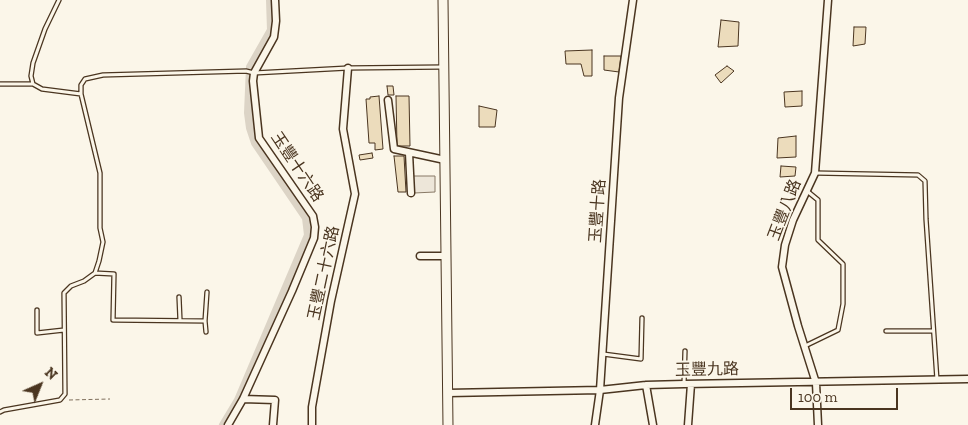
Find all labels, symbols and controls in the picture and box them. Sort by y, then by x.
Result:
street label: 玉豐十六路 [267,128,327,206]
street label: 玉豐八路 [765,177,805,243]
street label: 玉豐十路 [586,178,610,244]
street label: 玉豐二十六路 [305,224,343,322]
north arrow [15,360,65,410]
street label: 玉豐九路 [675,360,739,380]
text: N [41,364,60,384]
scale bar [793,378,900,410]
text: 100 m [798,388,837,406]

